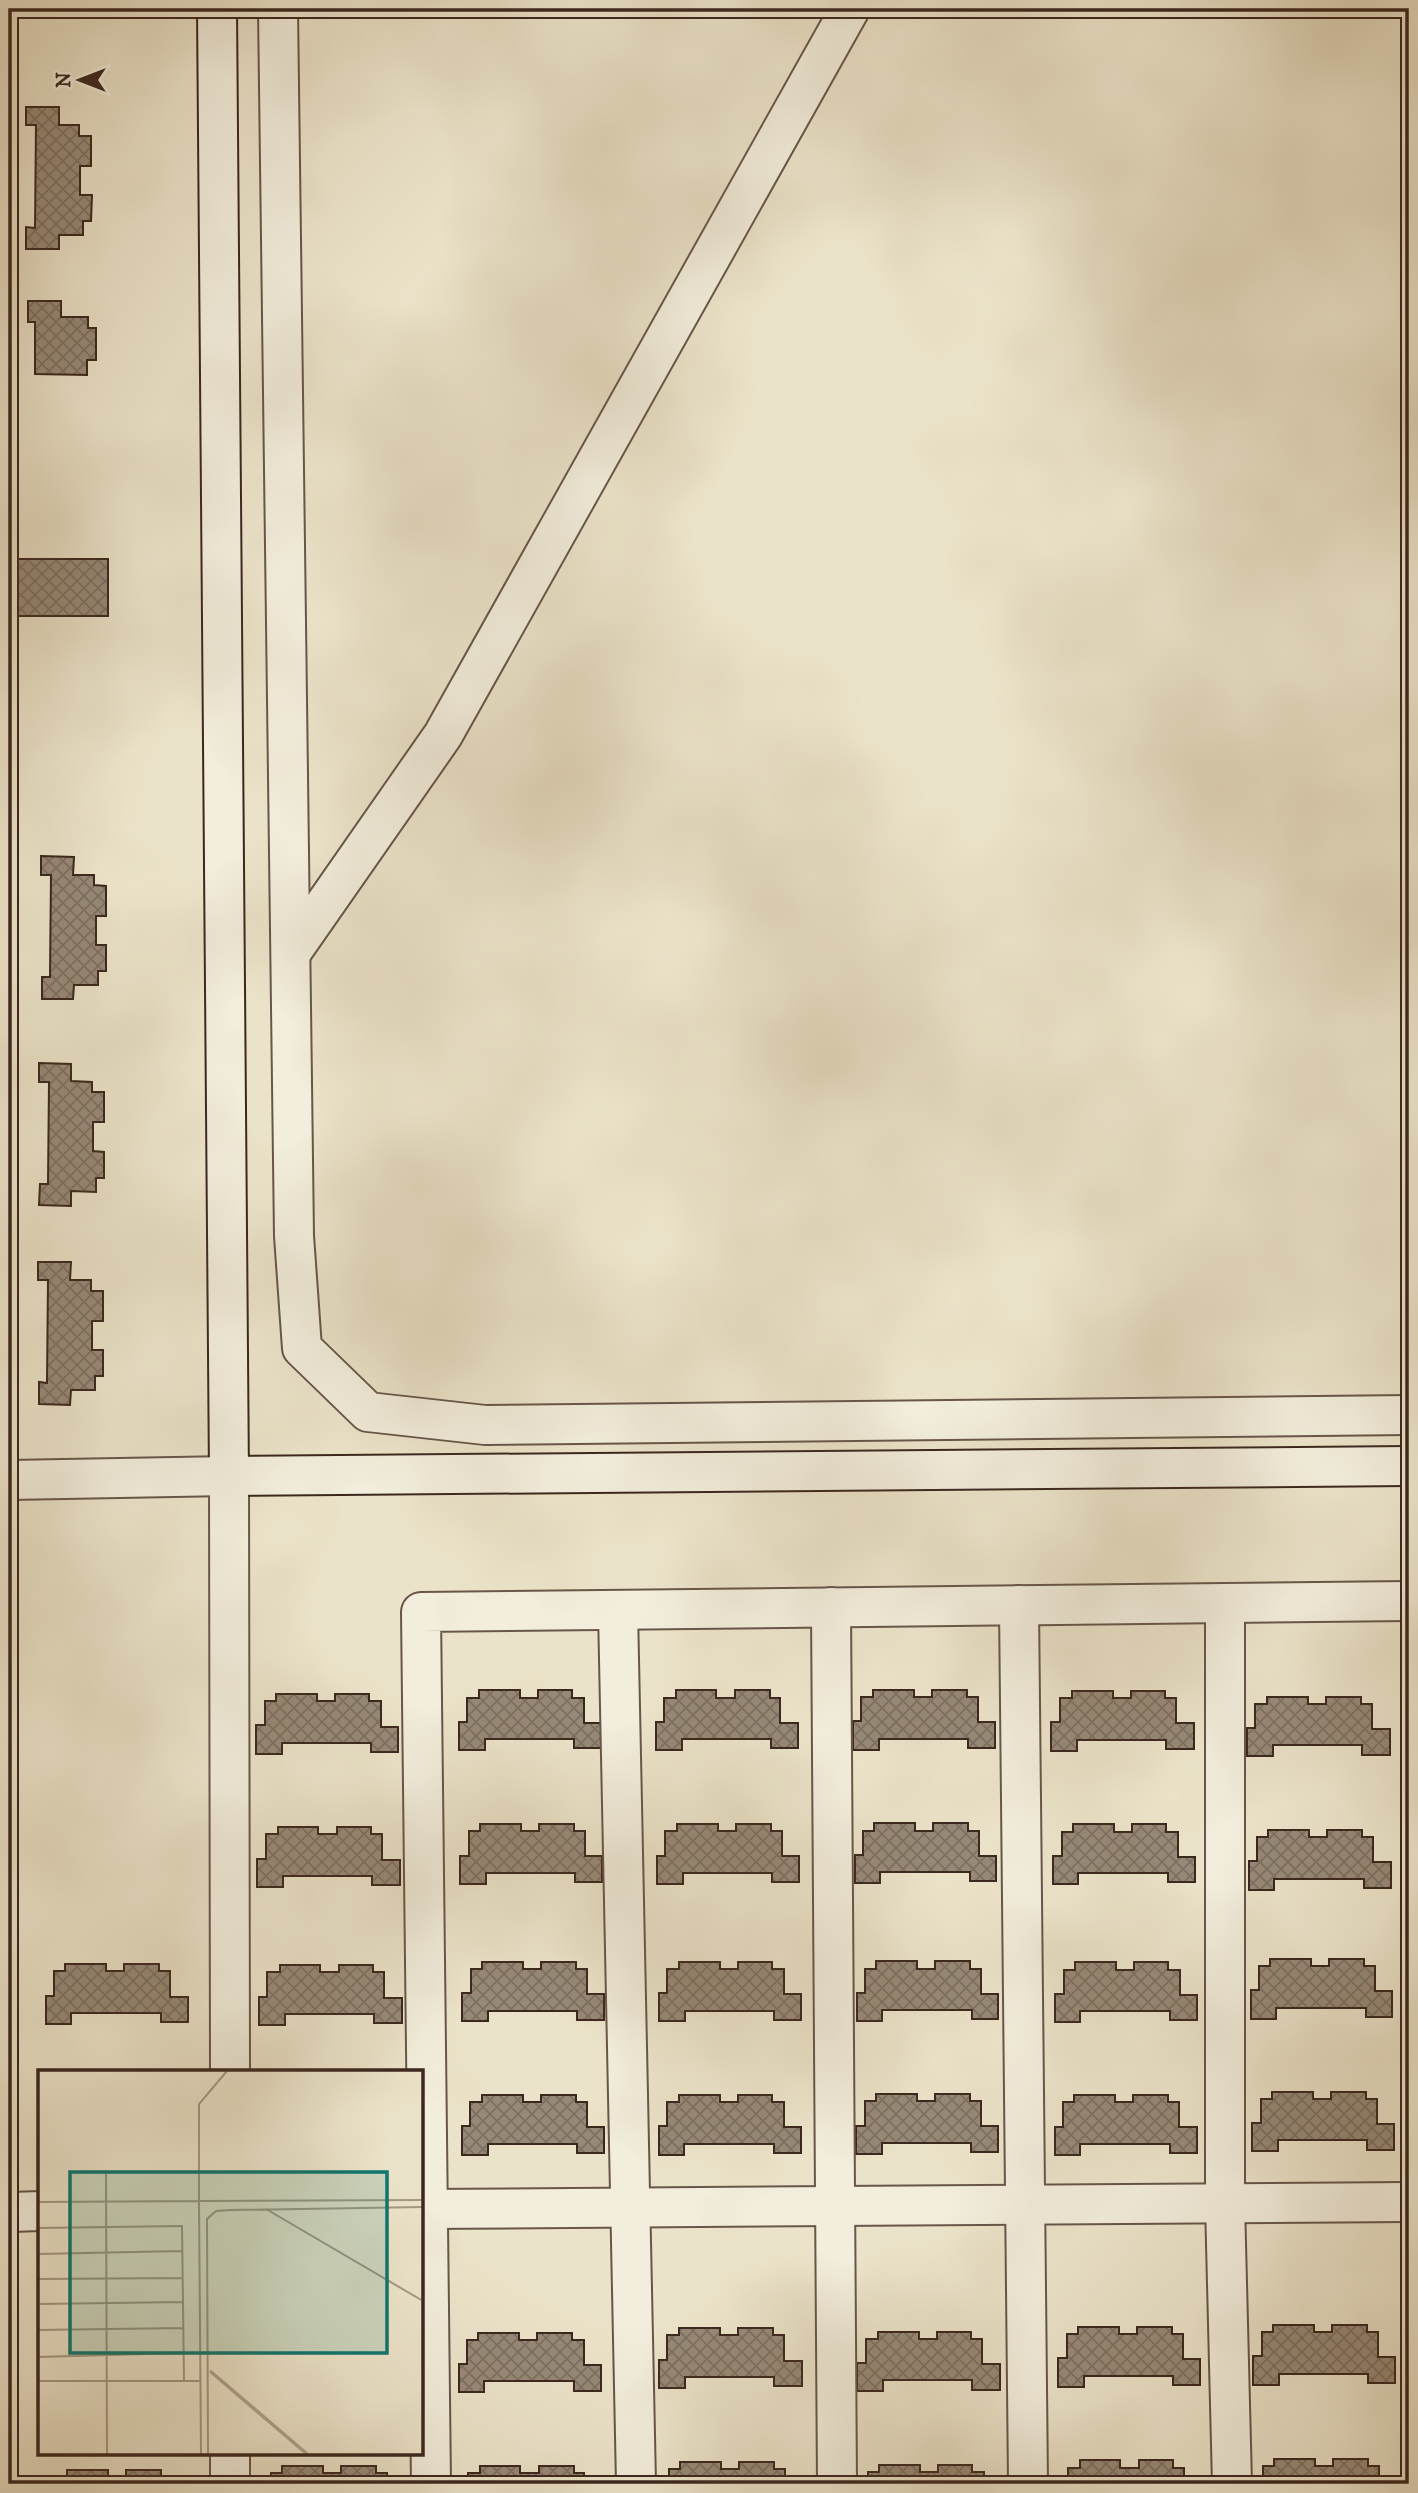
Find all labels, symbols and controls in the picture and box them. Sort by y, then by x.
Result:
north arrow [46,46,116,116]
text: N [53,72,76,88]
inset map [38,2070,424,2454]

